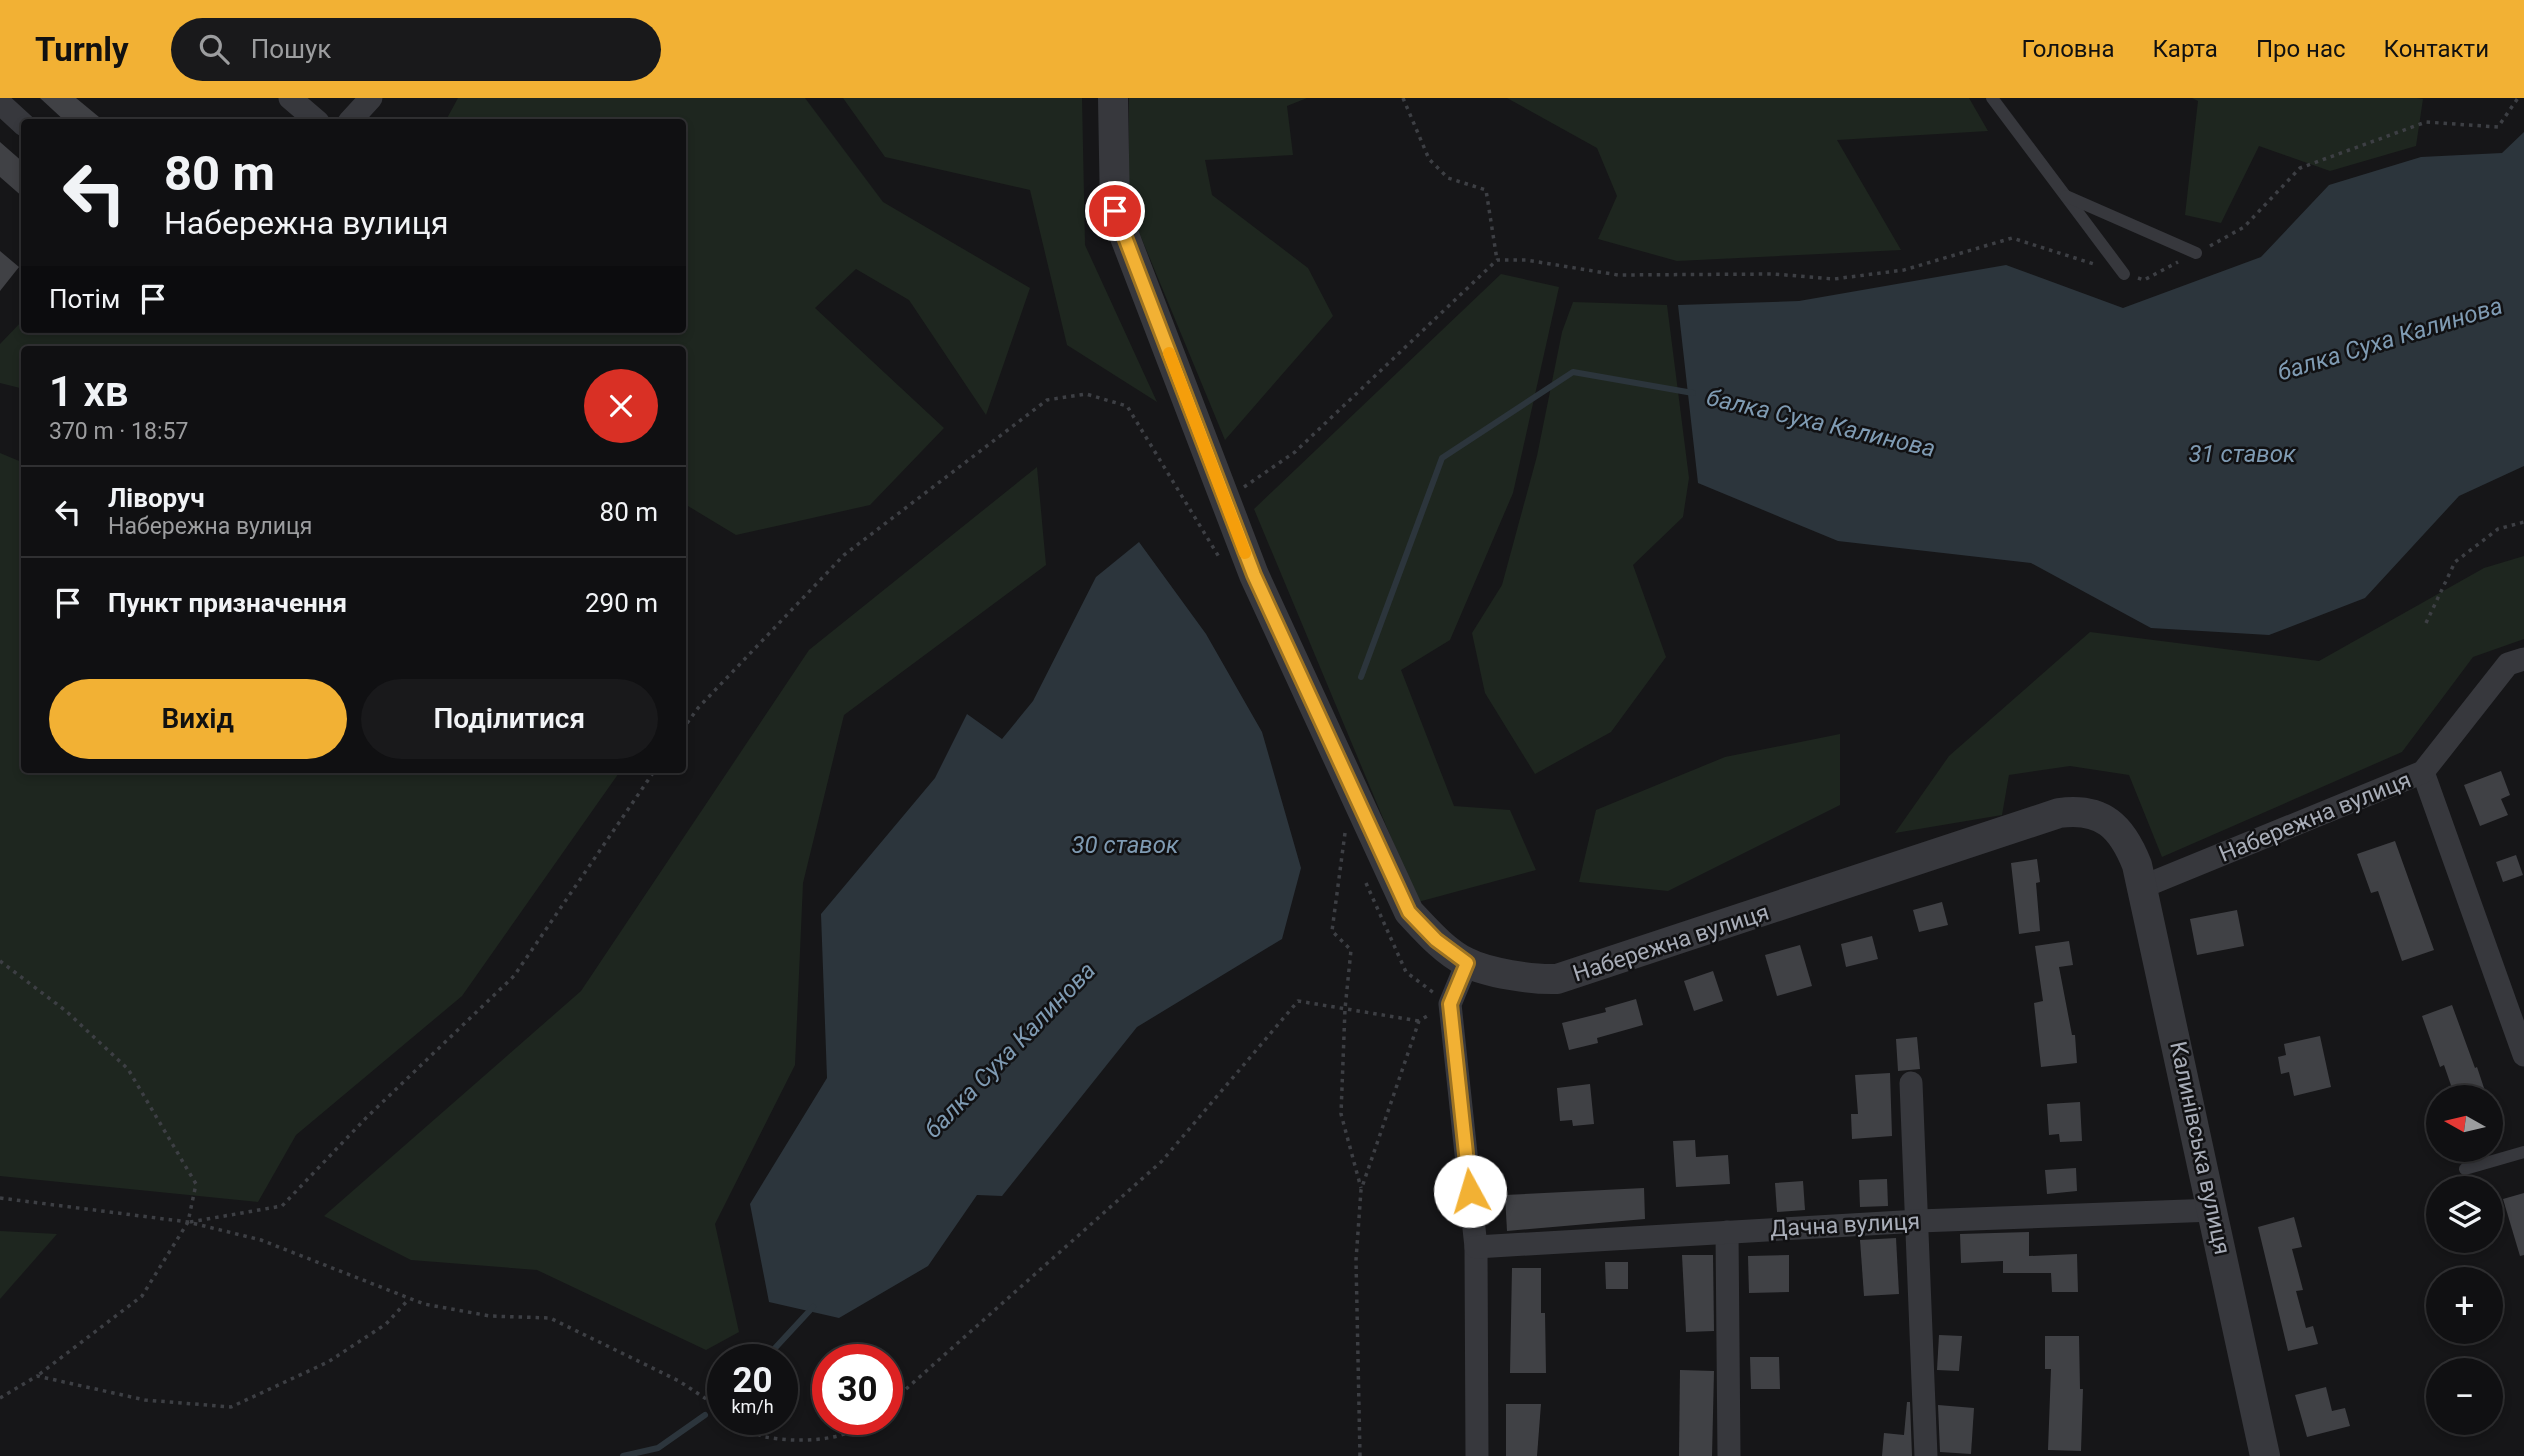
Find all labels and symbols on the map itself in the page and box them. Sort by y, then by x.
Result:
pin [1085,181,1145,241]
water label: балка Суха Калинова [2274,291,2506,387]
water label: балка Суха Калинова [1704,383,1938,463]
water label: 31 ставок [2188,440,2297,468]
street label: Набережна вулиця [2215,766,2415,868]
water label: 30 ставок [1071,831,1180,859]
street label: Набережна вулиця [1570,899,1772,987]
water label: балка Суха Калинова [919,956,1101,1144]
street label: Калинівська вулиця [2164,1039,2236,1257]
north arrow [2426,1085,2502,1162]
position arrow [1433,1154,1507,1228]
street label: Дачна вулиця [1769,1208,1921,1242]
speed limit sign: 30 [812,1344,903,1435]

